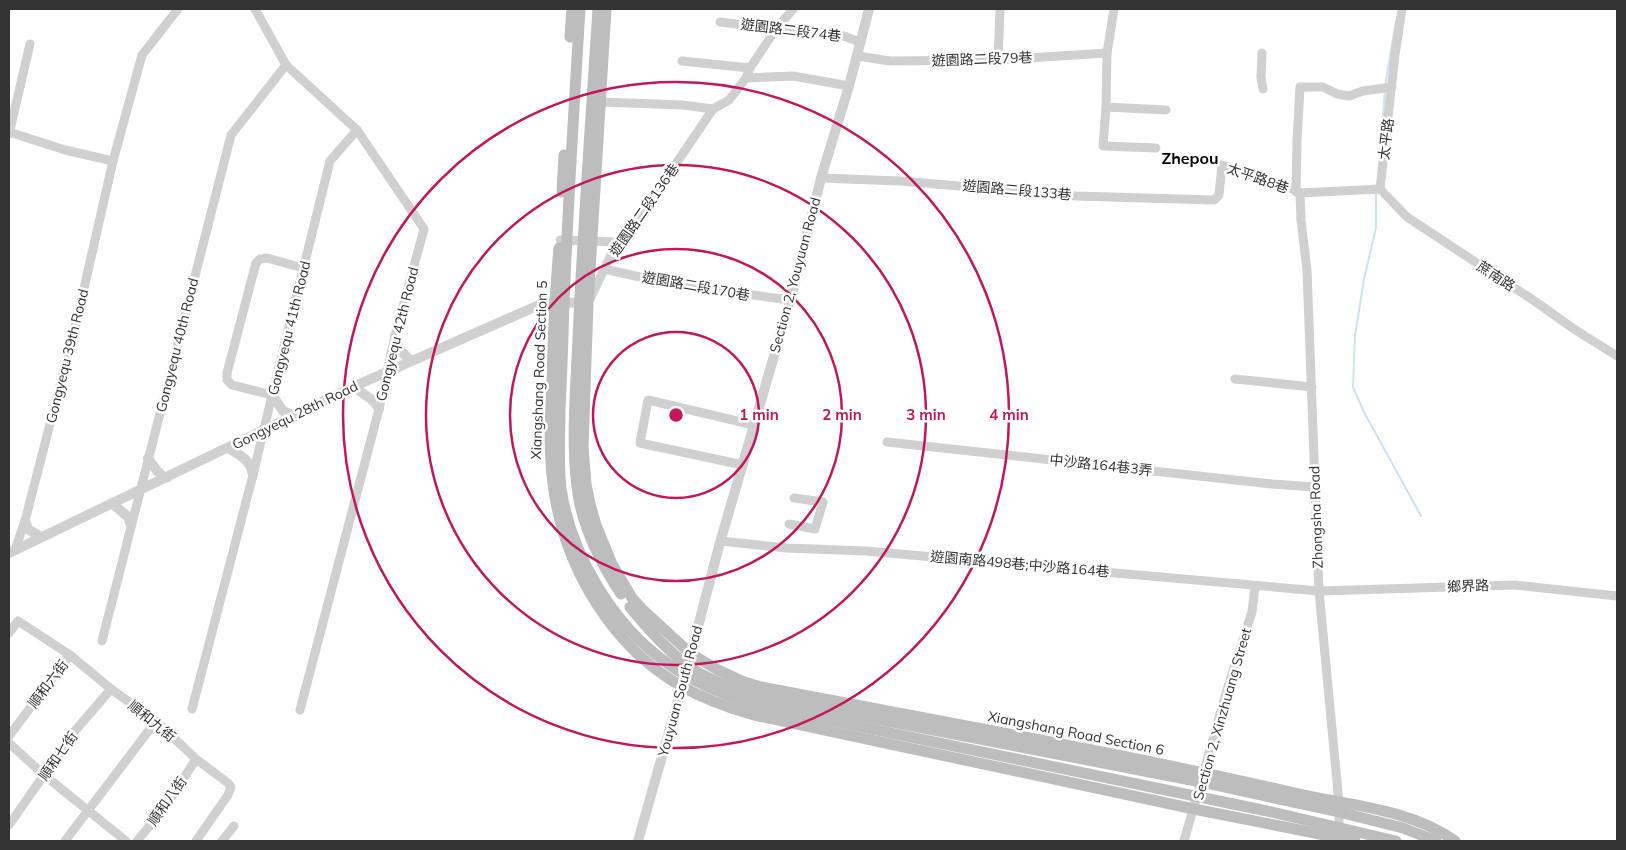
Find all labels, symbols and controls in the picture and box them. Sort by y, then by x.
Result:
street label: 遊園路二段74巷 [740,15,842,45]
street label: 遊園路二段79巷 [931,48,1033,70]
street label: 太平路 [1375,117,1397,161]
district label: Zhepou [1161,148,1219,168]
street label: 太平路8巷 [1225,159,1291,197]
street label: 遊園路二段136巷 [605,160,683,260]
street label: 遊園路二段133巷 [962,176,1072,204]
street label: Section 2, Youyuan Road [766,195,824,355]
street label: 蔗南路 [1473,257,1519,295]
street label: Gongyequ 41th Road [264,259,314,397]
street label: Gongyequ 42th Road [372,265,422,403]
street label: 遊園路二段170巷 [641,268,751,304]
street label: Gongyequ 40th Road [152,276,202,414]
street label: Xiangshang Road Section 5 [527,280,551,460]
street label: Gongyequ 39th Road [42,287,92,425]
street label: Gongyequ 28th Road [229,377,361,453]
text: 1 min [739,405,779,424]
text: 2 min [822,405,862,424]
text: 3 min [906,405,946,424]
text: 4 min [989,405,1029,424]
centre of rings [667,406,685,424]
street label: 中沙路164巷3弄 [1049,451,1153,479]
street label: Zhongsha Road [1305,465,1327,569]
street label: 遊園南路498巷;中沙路164巷 [930,547,1110,581]
street label: 鄉界路 [1447,576,1489,596]
street label: Youyuan South Road [654,623,706,760]
street label: Section 2, Xinzhuang Street [1189,626,1255,802]
street label: 順和六街 [24,656,72,712]
street label: 順和九街 [125,696,179,746]
street label: Xiangshang Road Section 6 [986,707,1166,759]
street label: 順和七街 [35,728,81,784]
street label: 順和八街 [144,773,190,829]

